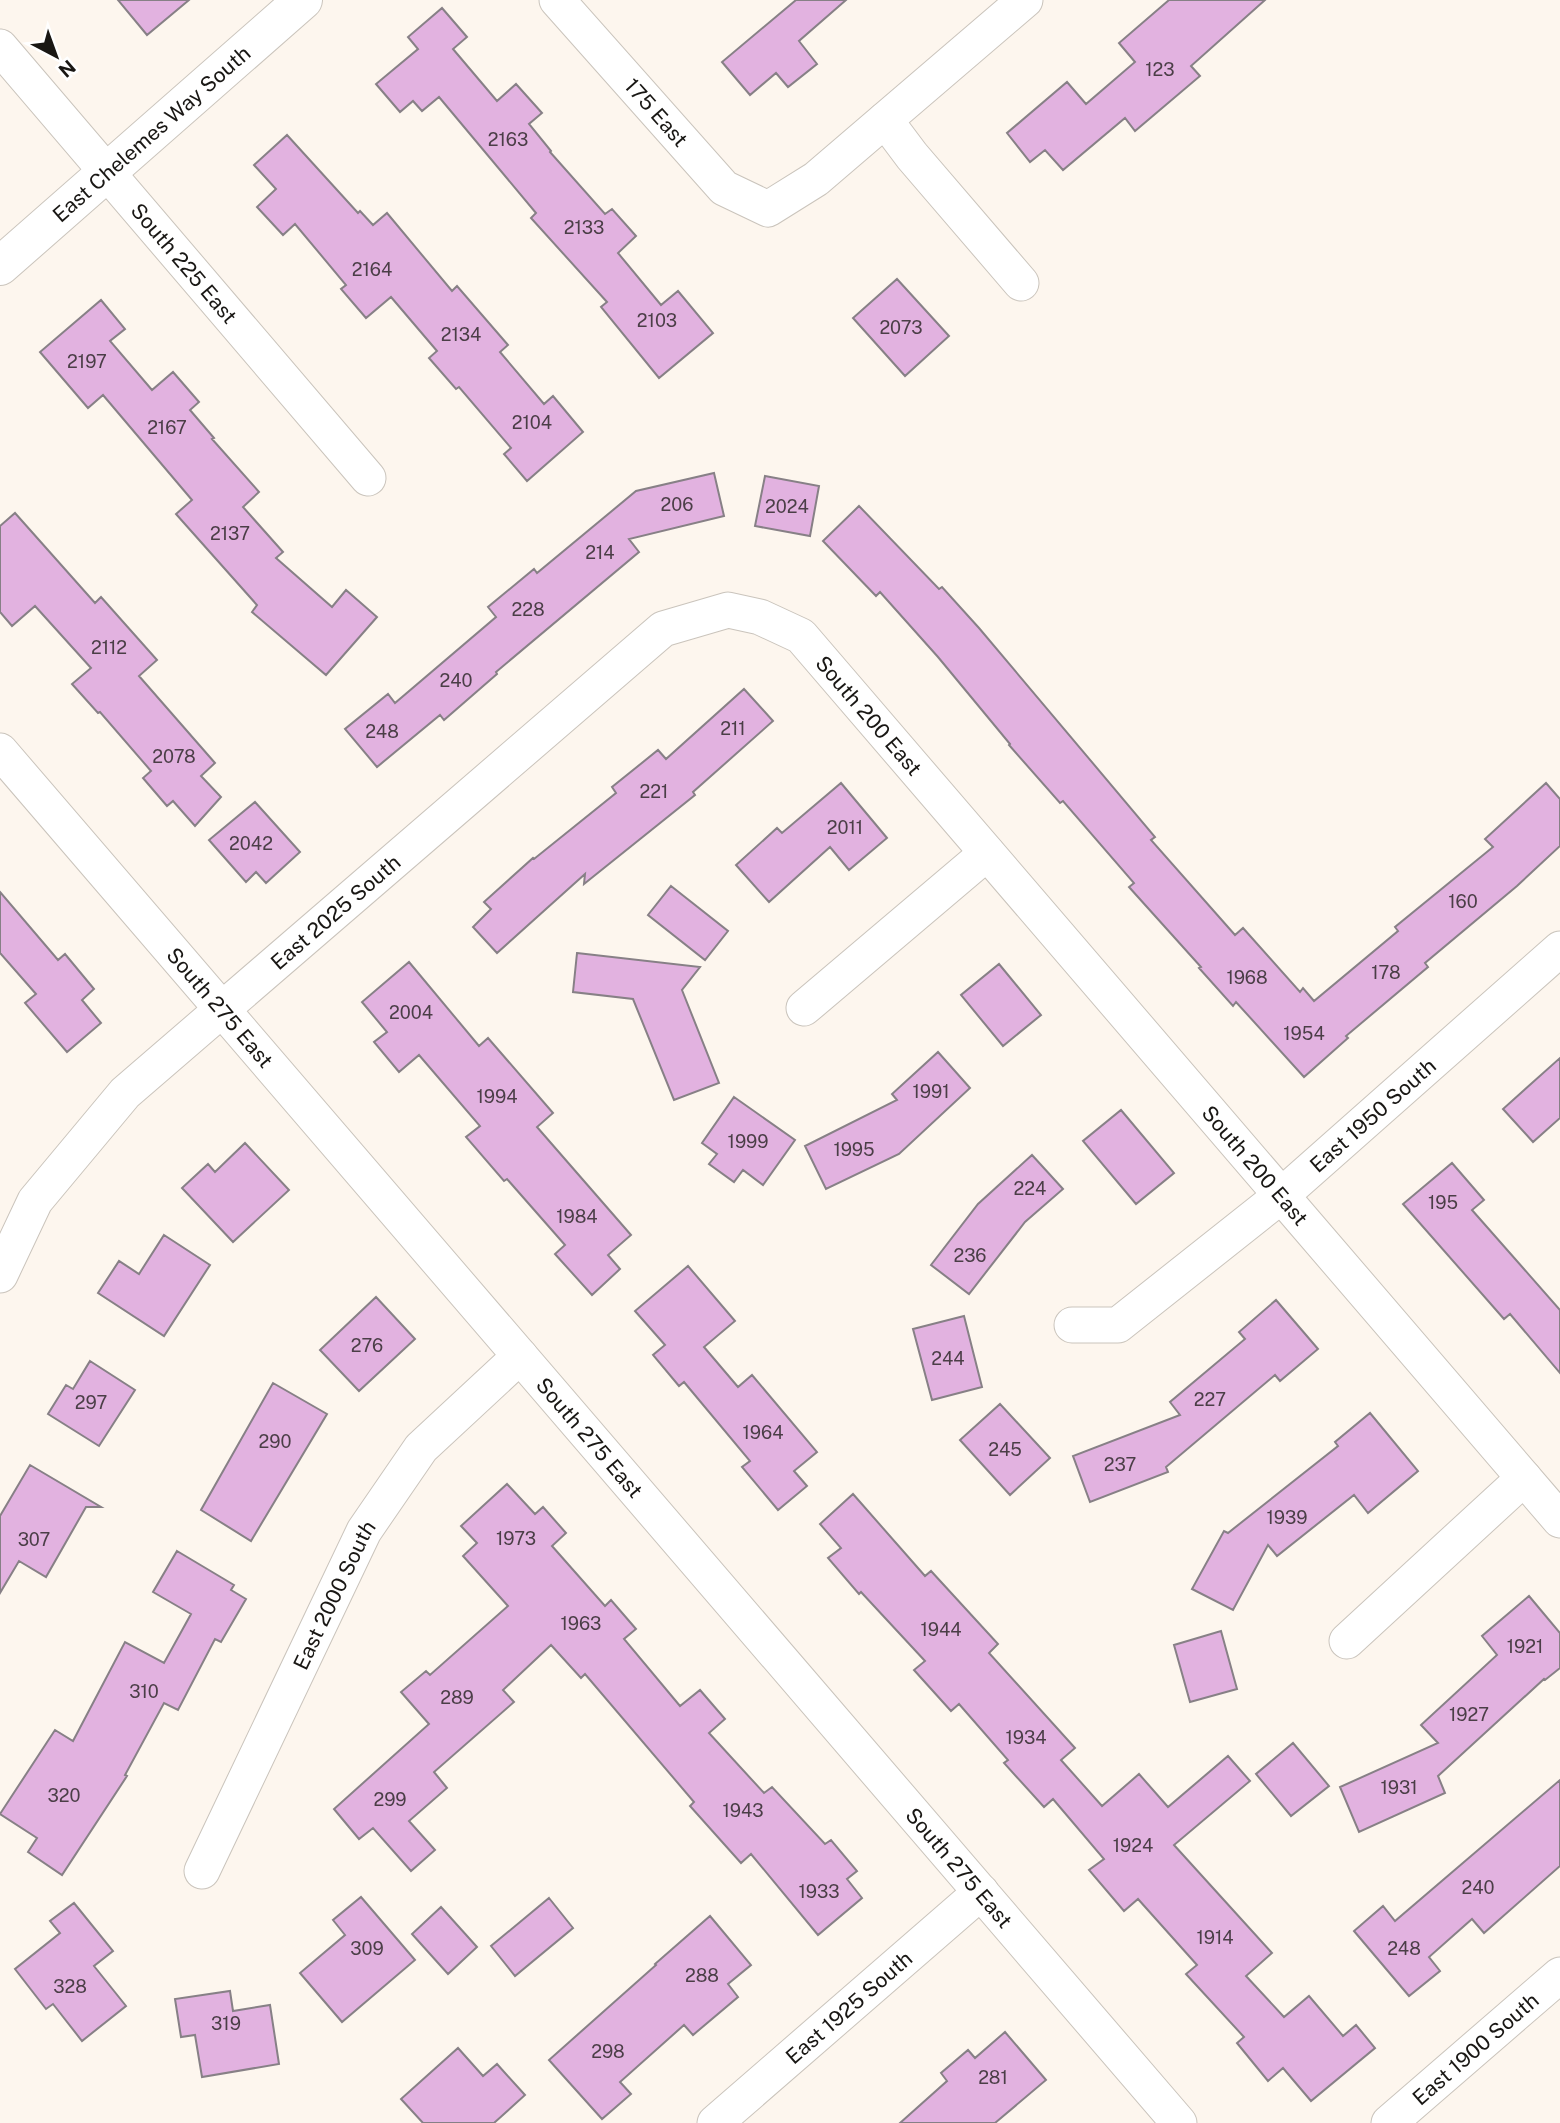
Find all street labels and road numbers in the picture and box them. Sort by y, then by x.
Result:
street label: East Chelemes Way South [47,40,255,227]
street label: 175 East [620,73,693,151]
street label: South 225 East [126,198,243,328]
street label: South 200 East [811,650,927,780]
street label: East 2025 South [265,849,405,974]
street label: South 275 East [162,942,279,1072]
street label: East 1950 South [1304,1053,1440,1177]
street label: South 200 East [1197,1100,1314,1230]
street label: South 275 East [531,1372,648,1502]
street label: East 2000 South [287,1515,380,1673]
street label: South 275 East [901,1802,1018,1933]
street label: East 1925 South [780,1945,917,2069]
street label: East 1900 South [1407,1987,1543,2110]

